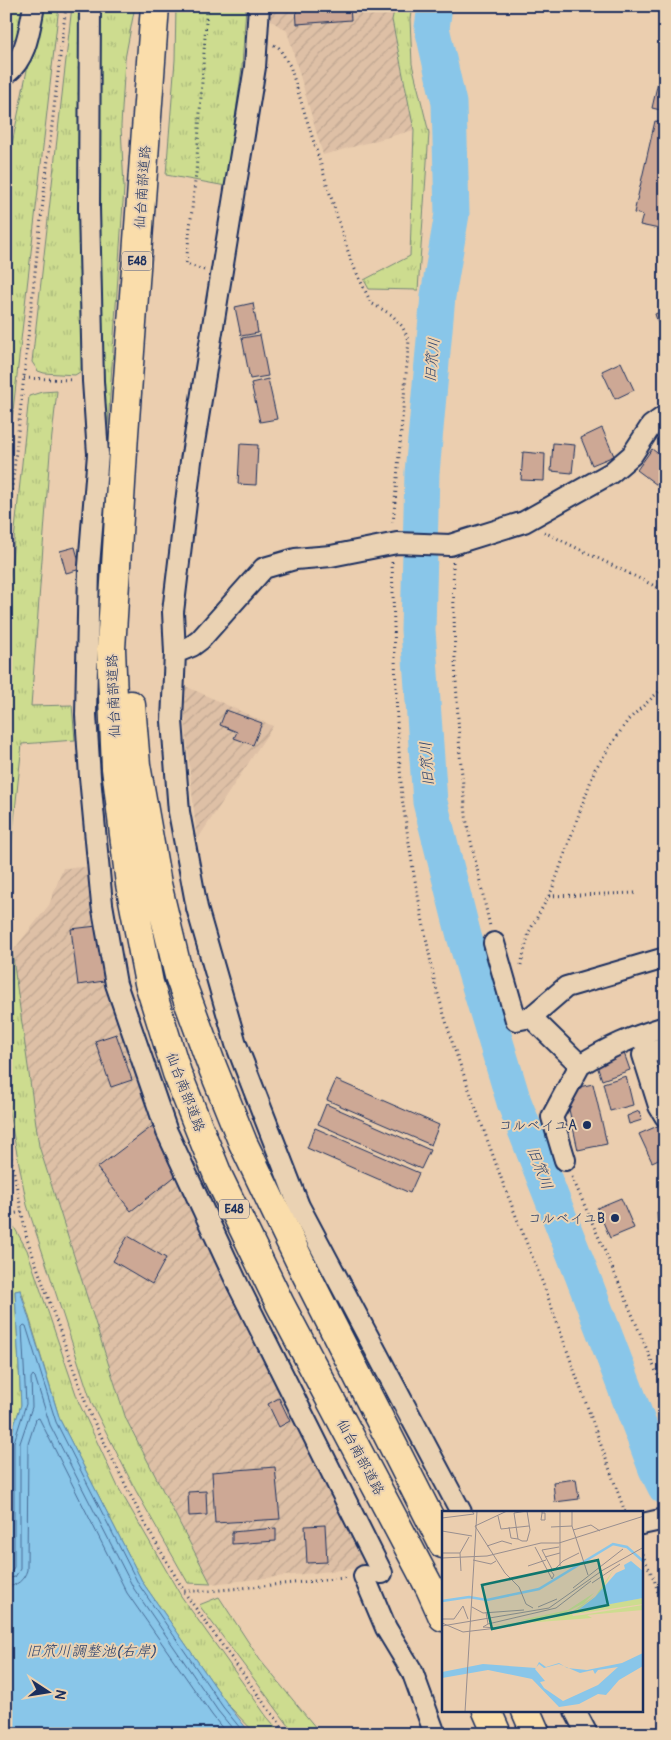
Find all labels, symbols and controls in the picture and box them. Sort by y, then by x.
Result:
street label: 仙台南部道路 [131,145,154,230]
road number: E48 [122,252,152,270]
water label: 旧笊川 [421,337,444,383]
street label: 仙台南部道路 [104,654,123,738]
water label: 旧笊川 [416,741,439,787]
street label: 仙台南部道路 [163,1050,209,1134]
place label: コルベイユA [498,1117,577,1134]
marker: コルベイユA [581,1119,593,1131]
water label: 旧笊川 [523,1144,556,1193]
road number: E48 [219,1200,249,1218]
place label: コルベイユB [528,1210,605,1227]
marker: コルベイユB [609,1212,621,1224]
street label: 仙台南部道路 [333,1416,388,1498]
inset map [442,1511,644,1712]
water label: 旧笊川調整池(右岸) [26,1642,156,1661]
north arrow [22,1668,72,1718]
text: N [51,1688,70,1701]

